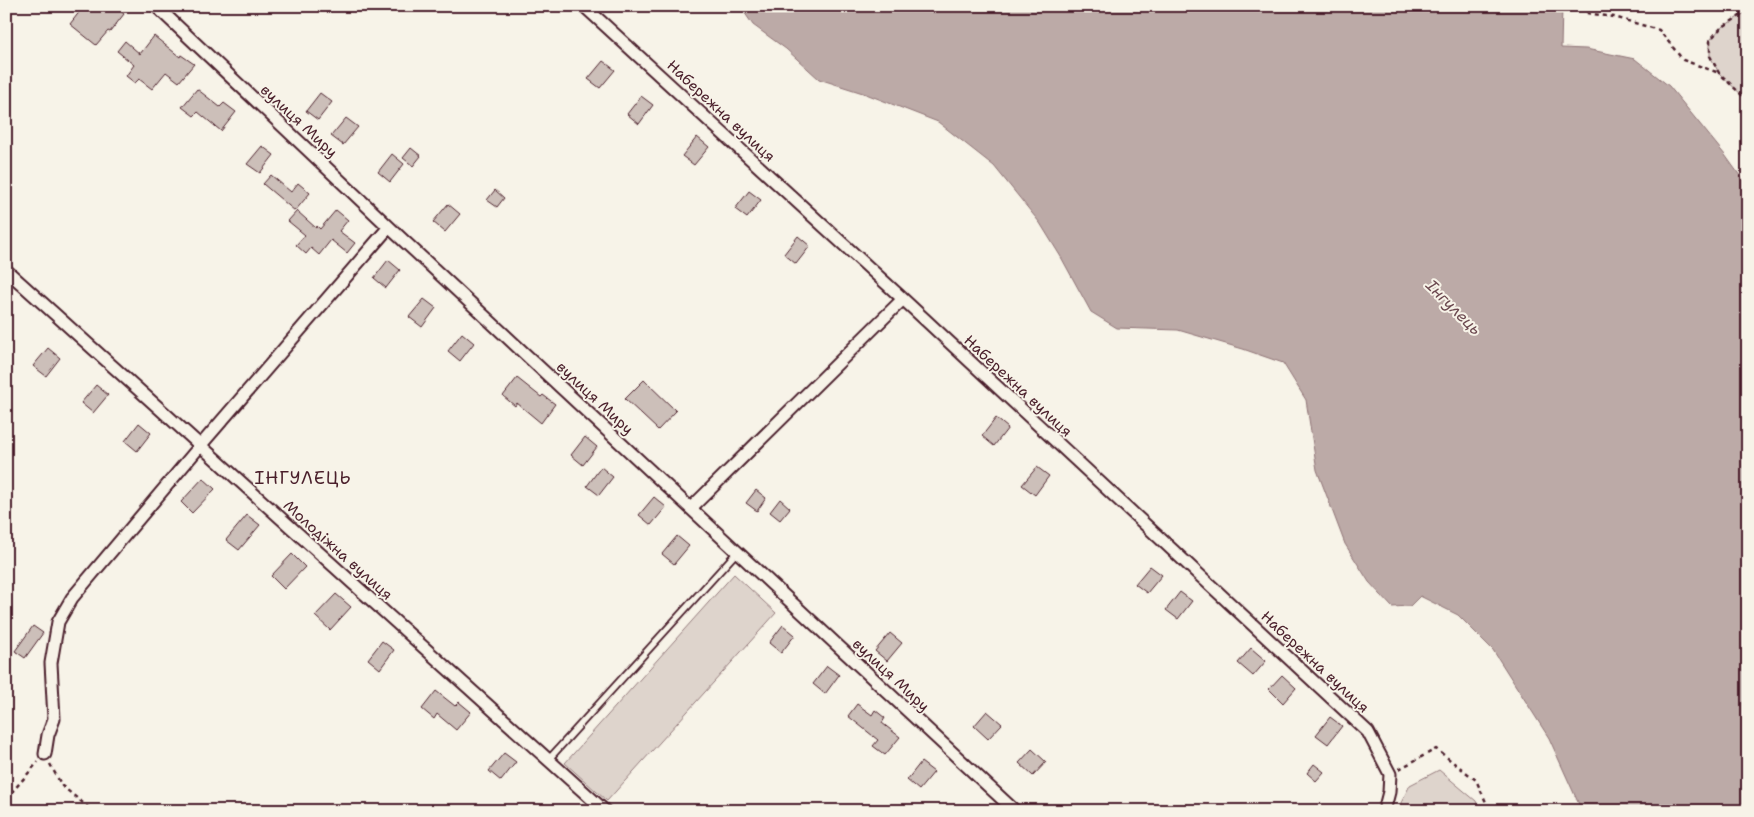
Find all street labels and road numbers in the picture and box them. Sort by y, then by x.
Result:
street label: Набережна вулиця [663,56,779,166]
street label: вулиця Миру [256,80,342,162]
street label: Набережна вулиця [960,331,1076,441]
street label: вулиця Миру [552,357,638,439]
street label: Молодіжна вулиця [279,496,397,604]
street label: Набережна вулиця [1257,607,1373,717]
street label: вулиця Миру [848,634,934,716]

